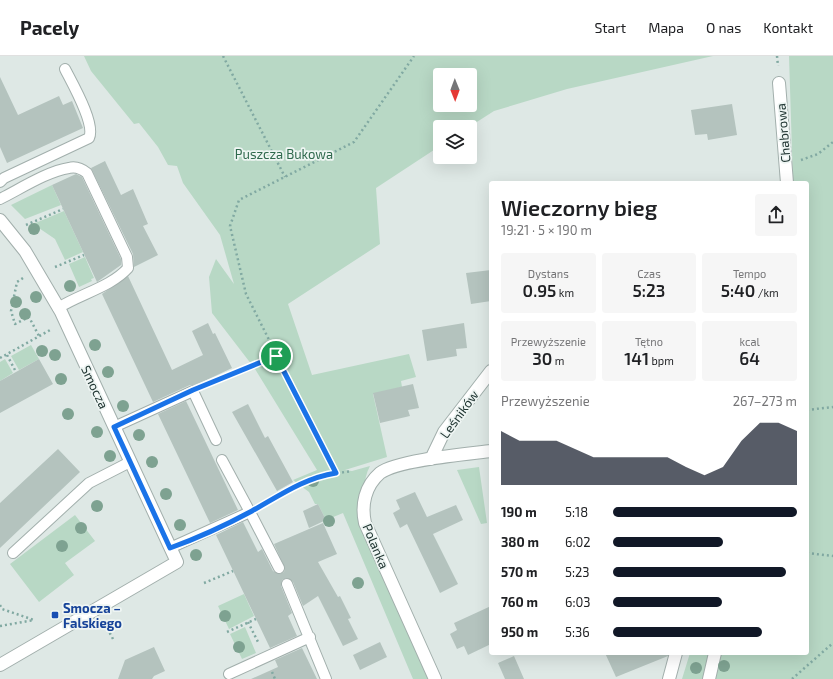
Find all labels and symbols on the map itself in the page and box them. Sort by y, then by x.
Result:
north arrow [433,68,477,112]
street label: Chabrowa [772,103,794,163]
park label: Puszcza Bukowa [235,146,333,162]
pin [259,339,293,373]
street label: Smocza [78,363,112,411]
street label: Leśników [436,387,482,441]
street label: Polanka [359,521,393,571]
place label: Smocza – Falskiego [63,600,122,631]
marker: Smocza – Falskiego [50,610,60,620]

